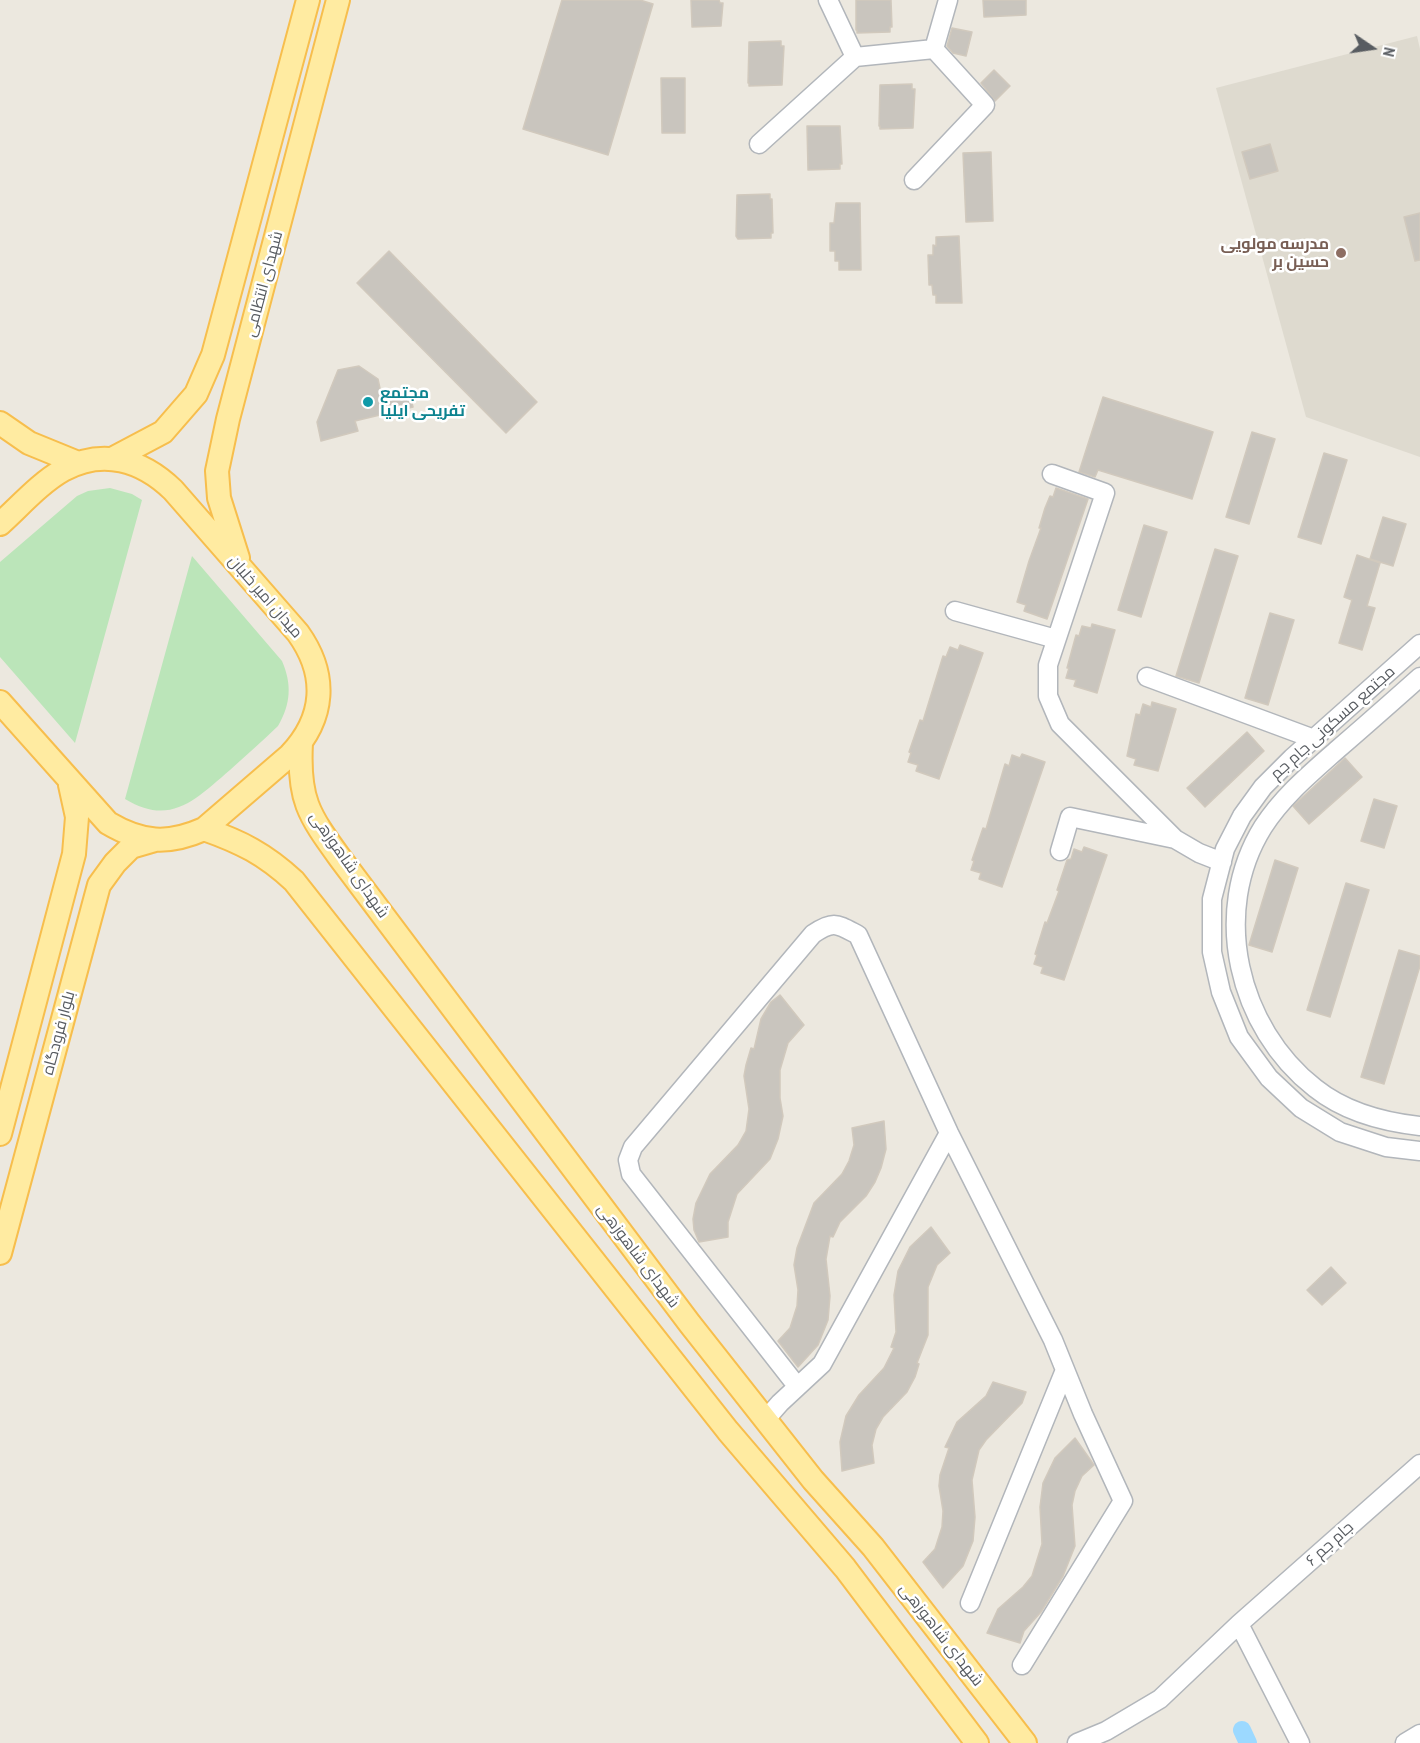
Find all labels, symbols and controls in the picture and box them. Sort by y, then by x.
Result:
north arrow [1342,18,1402,78]
text: N [1379,46,1400,59]
street label: شهدای انتظامی [241,229,287,339]
place label: مدرسه مولویی حسین بر [1220,234,1329,272]
marker: مدرسه مولویی حسین بر [1334,246,1348,260]
place label: مجتمع تفریحی ایلیا [380,383,465,421]
marker: مجتمع تفریحی ایلیا [361,395,375,409]
street label: میدان امیر خلبان [224,552,306,642]
street label: مجتمع مسکونی جام جم [1267,662,1399,784]
street label: شهدای شاهوزهی [305,808,393,922]
street label: بلوار فرودگاه [39,989,79,1077]
street label: شهدای شاهوزهی [593,1200,683,1312]
street label: جام جم ۶ [1302,1518,1358,1570]
street label: شهدای شاهوزهی [895,1580,987,1690]

